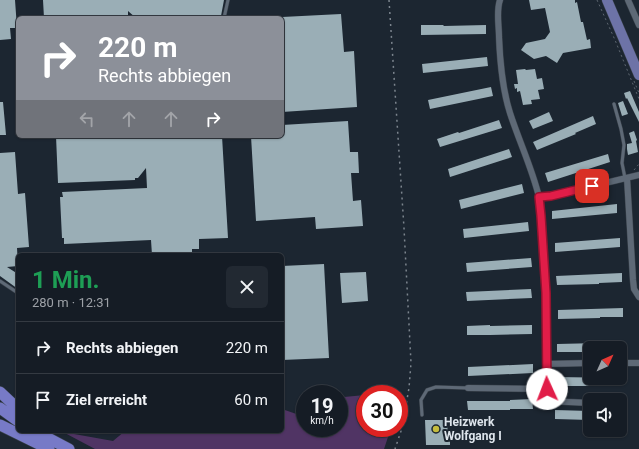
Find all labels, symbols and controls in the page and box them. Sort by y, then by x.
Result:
text: 220 m [98,31,177,64]
icon: right [32,32,84,84]
text: Rechts abbiegen [98,65,231,86]
icon: left [76,108,98,130]
icon: ahead [118,108,140,130]
icon: ahead [160,108,182,130]
icon: right [202,108,224,130]
pin [575,169,609,203]
icon: arrive [581,175,603,197]
text: 1 Min. [32,266,100,294]
button: close [226,266,268,308]
text: 280 m · 12:31 [32,295,111,310]
icon: right [32,337,54,359]
text: Rechts abbiegen [66,339,179,357]
text: 220 m [226,339,268,357]
north arrow [583,341,627,385]
map controls [583,341,627,437]
position arrow [526,368,568,410]
speed limit sign: 30 [356,385,408,437]
icon: arrive [32,389,54,411]
text: Ziel erreicht [66,391,147,409]
text: 60 m [234,391,268,409]
button: sound [583,393,627,437]
text: 19 [311,394,333,418]
text: km/h [310,415,334,426]
place label: Heizwerk Wolfgang I [444,415,502,443]
marker: Heizwerk Wolfgang I [431,424,441,434]

